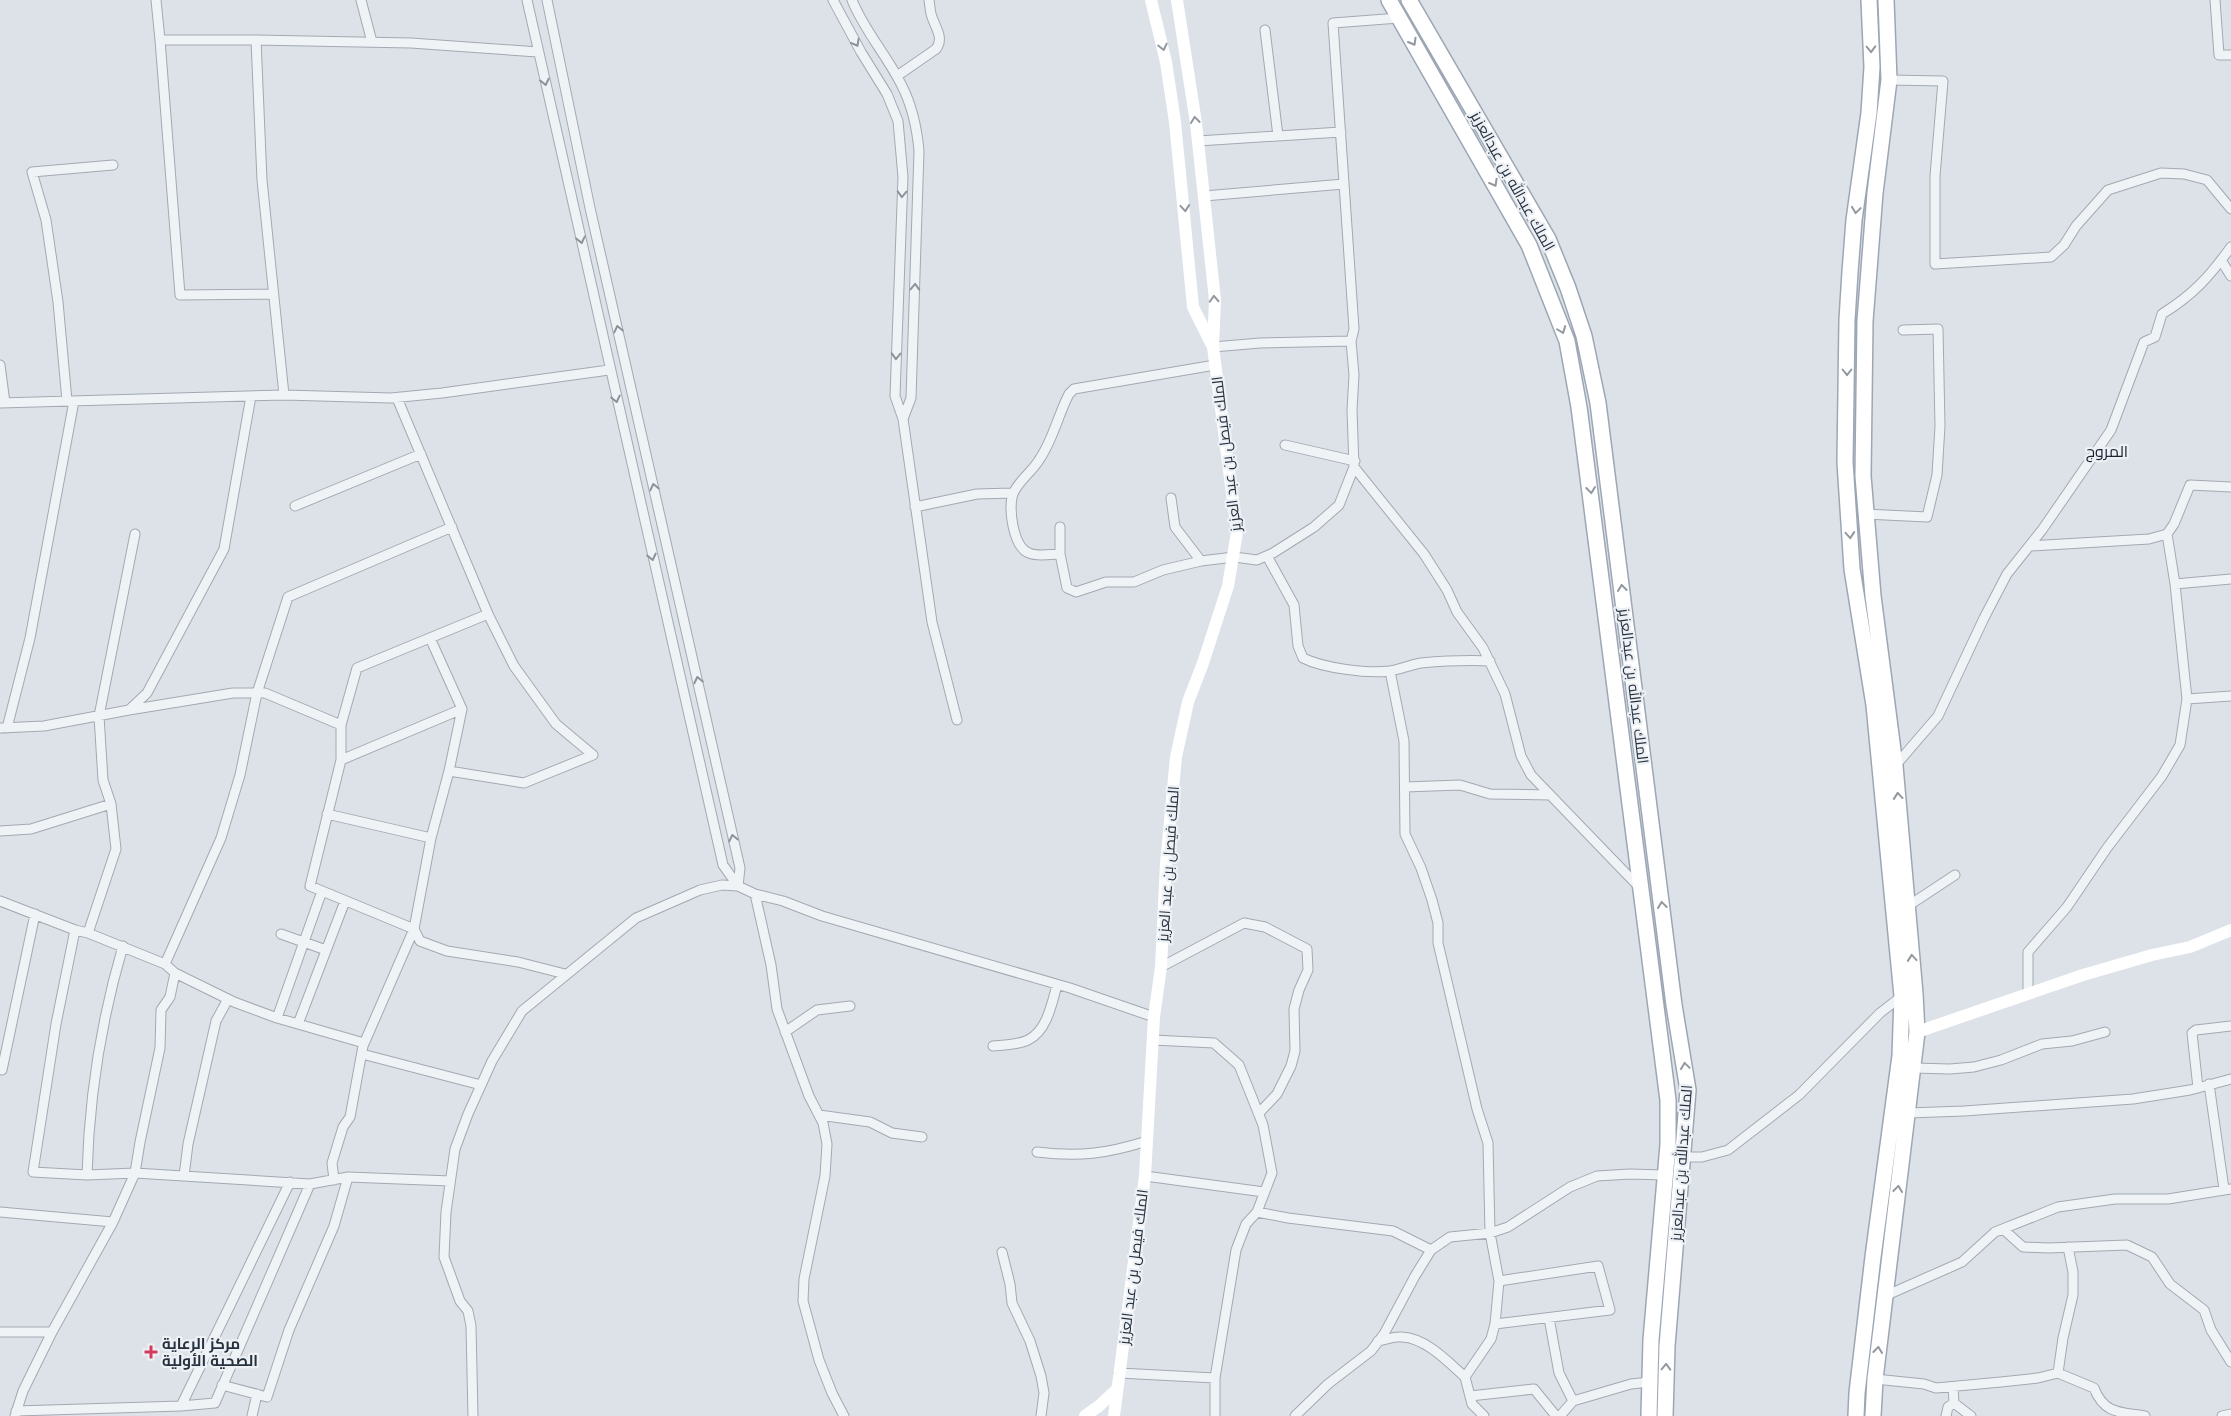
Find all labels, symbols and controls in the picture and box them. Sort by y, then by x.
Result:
one-way arrow [1407,37,1417,46]
one-way arrow [849,38,859,47]
one-way arrow [1157,43,1168,52]
one-way arrow [1866,45,1877,53]
one-way arrow [539,77,550,86]
street label: الملك عبدالله بن عبدالعزيز [1465,107,1559,255]
one-way arrow [1190,115,1201,123]
one-way arrow [1488,178,1498,187]
one-way arrow [897,190,907,198]
one-way arrow [1179,204,1190,212]
one-way arrow [1851,207,1862,215]
one-way arrow [575,236,586,245]
one-way arrow [910,283,920,290]
one-way arrow [1209,294,1220,302]
one-way arrow [613,324,624,333]
one-way arrow [1556,325,1567,334]
one-way arrow [891,353,901,361]
one-way arrow [1842,369,1852,377]
street label: الملك فيصل بن عبد العزيز [1208,375,1246,534]
one-way arrow [610,394,621,403]
district label: المروج [2086,443,2128,463]
one-way arrow [649,483,660,492]
one-way arrow [1585,486,1596,494]
one-way arrow [1844,531,1855,539]
one-way arrow [646,553,657,562]
one-way arrow [1617,583,1628,591]
street label: الملك عبدالله بن عبدالعزيز [1614,606,1653,765]
one-way arrow [693,675,704,684]
street label: الملك فيصل بن عبد العزيز [1154,785,1184,944]
one-way arrow [1893,791,1904,799]
one-way arrow [728,834,739,843]
one-way arrow [1657,901,1668,909]
one-way arrow [1907,953,1918,961]
one-way arrow [1680,1062,1691,1070]
street label: الملك عبدالله بن عبدالعزيز [1666,1084,1697,1243]
one-way arrow [1893,1184,1903,1193]
street label: الملك فيصل بن عبد العزيز [1115,1188,1153,1347]
place label: مركز الرعاية الصحية الأولية [162,1335,258,1370]
marker: مركز الرعاية الصحية الأولية [144,1345,158,1359]
one-way arrow [1872,1346,1883,1354]
one-way arrow [1661,1363,1671,1371]

